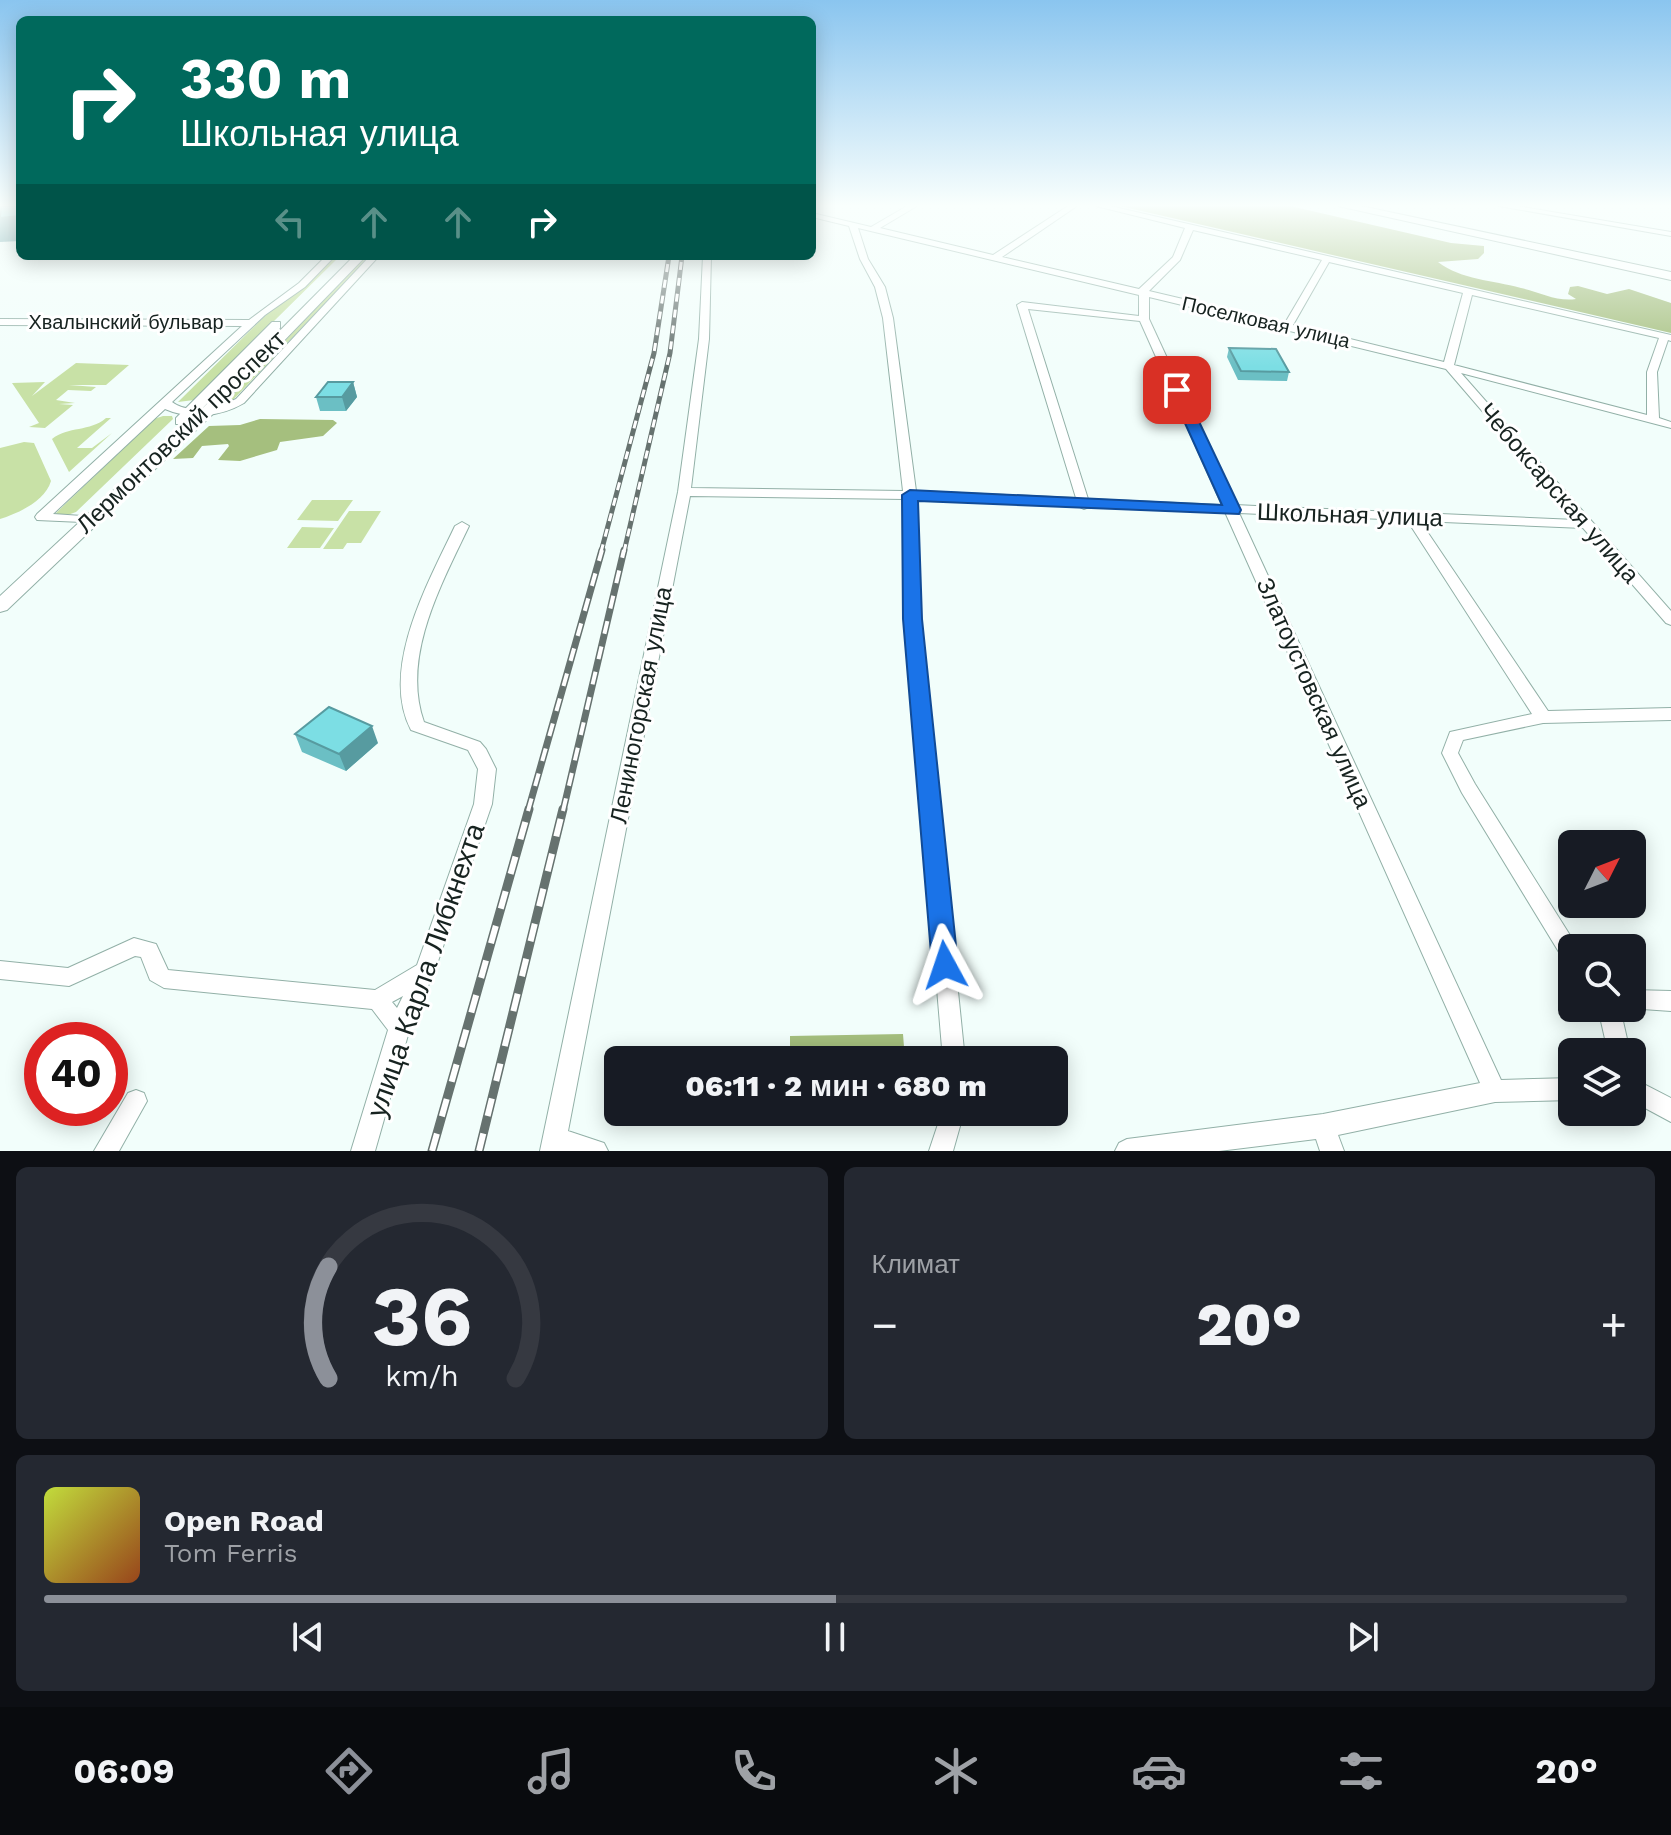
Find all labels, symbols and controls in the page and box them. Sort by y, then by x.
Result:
text: 330 m [180,46,351,112]
icon: right [48,48,152,152]
text: Школьная улица [180,113,459,155]
icon: left [268,200,312,244]
icon: ahead [352,200,396,244]
icon: ahead [436,200,480,244]
icon: right [520,200,564,244]
street label: Поселковая улица [1180,291,1353,353]
street label: Хвалынский бульвар [28,310,224,334]
street label: Лермонтовский проспект [71,325,291,539]
pin [1143,356,1211,424]
icon: arrive [1155,368,1199,412]
street label: Чебоксарская улица [1473,397,1645,589]
street label: Школьная улица [1257,498,1444,532]
street label: Златоустовская улица [1251,574,1378,813]
street label: Лениногорская улица [604,584,678,826]
street label: улица Карла Либкнехта [360,818,492,1122]
north arrow [1558,830,1646,918]
map controls [1558,830,1646,1126]
position arrow [903,923,987,1007]
button: search [1558,934,1646,1022]
speed limit sign: 40 [24,1022,128,1126]
button: layers [1558,1038,1646,1126]
text: 06:11 · 2 мин · 680 m [685,1068,987,1103]
text: Климат [872,1249,960,1279]
text: 36 [371,1268,472,1365]
text: 20° [1196,1289,1302,1360]
text: − [872,1299,898,1351]
text: + [1600,1299,1627,1351]
text: km/h [385,1359,459,1393]
text: Open Road [164,1503,324,1538]
text: Tom Ferris [164,1538,297,1568]
icon: previous [286,1615,330,1659]
icon: pause [813,1615,857,1659]
icon: next [1341,1615,1385,1659]
icon: directions [321,1743,377,1799]
icon: music [523,1743,579,1799]
icon: phone [726,1743,782,1799]
icon: climate [928,1743,984,1799]
icon: car [1131,1743,1187,1799]
icon: filters [1333,1743,1389,1799]
text: 06:09 [73,1750,175,1792]
text: 20° [1535,1750,1598,1792]

